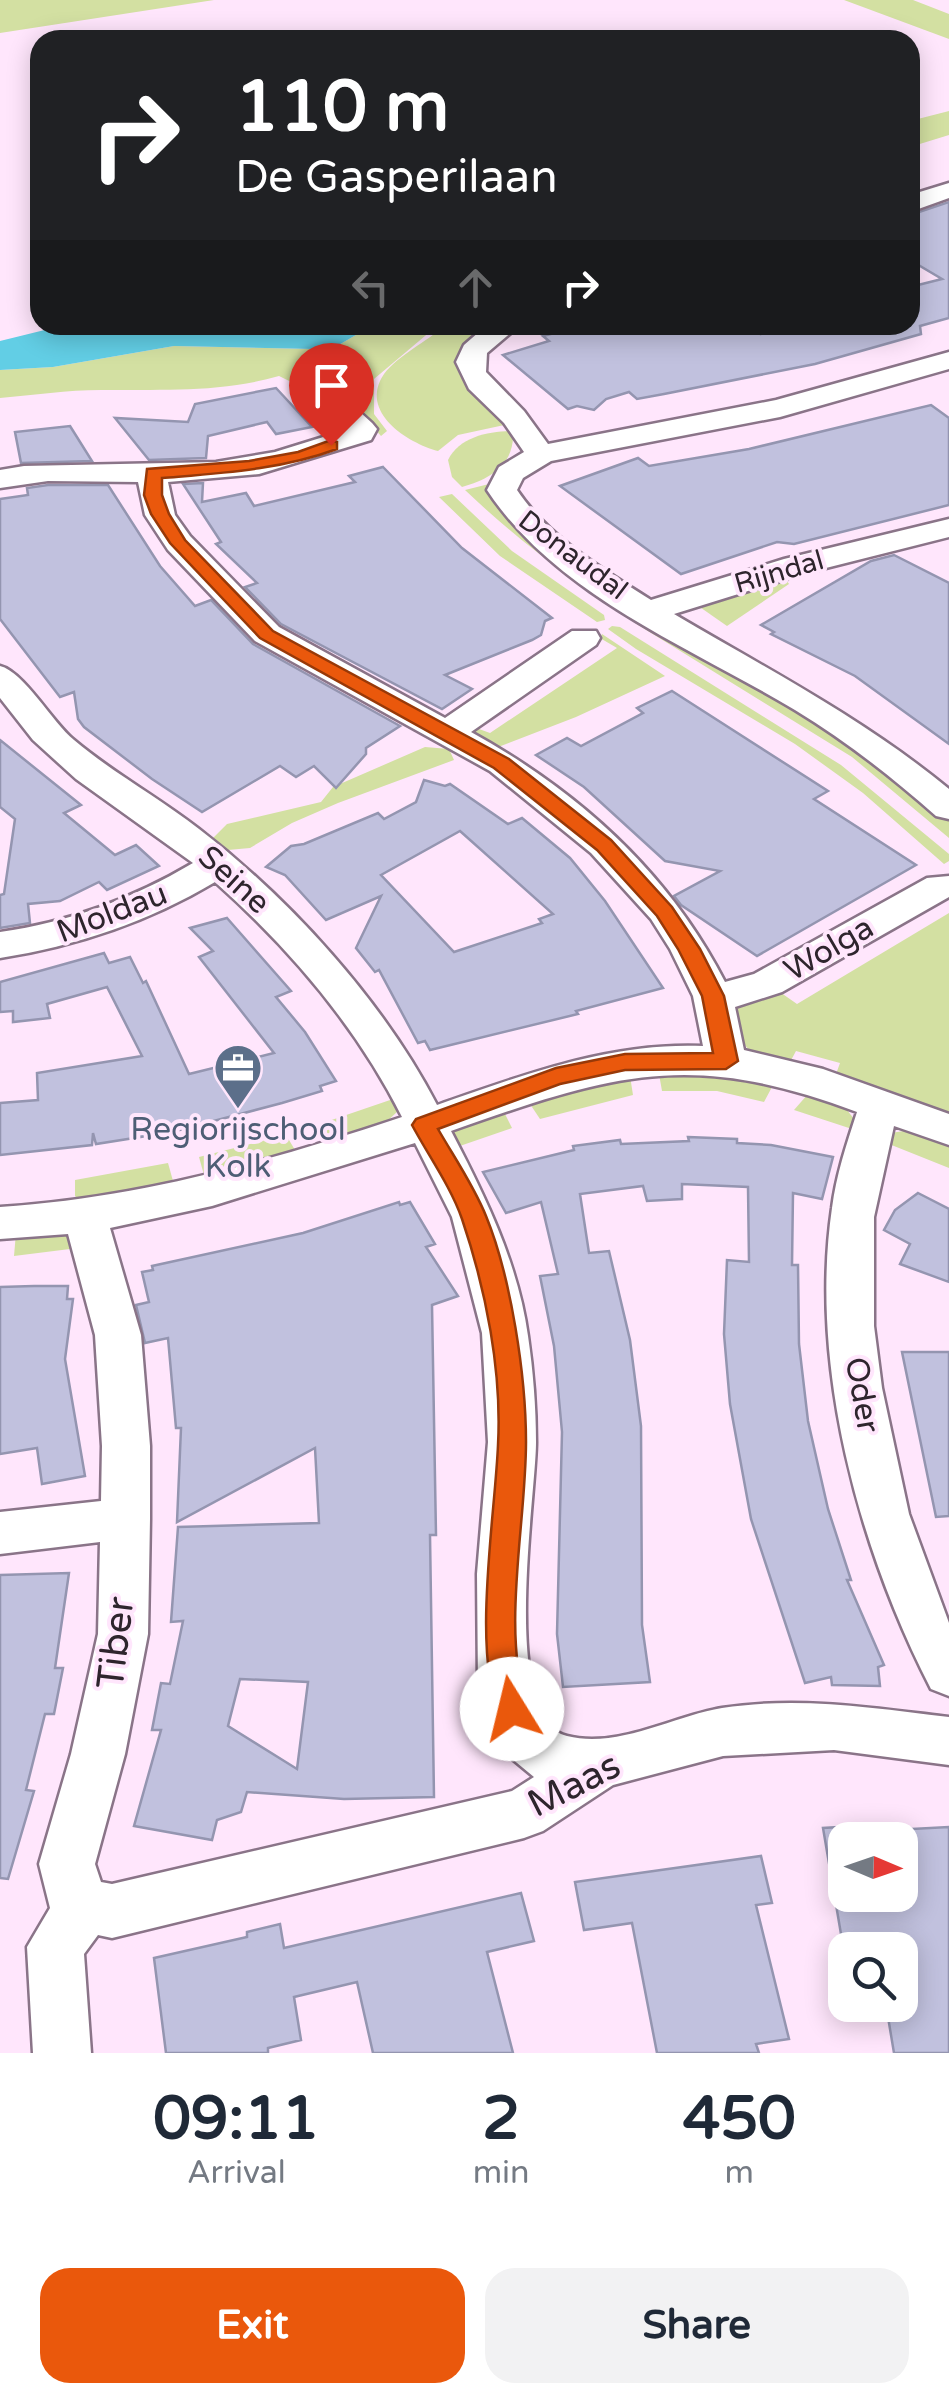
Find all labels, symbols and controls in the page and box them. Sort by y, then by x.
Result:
text: 110 m [235,66,449,150]
icon: right [70,70,200,200]
text: De Gasperilaan [235,151,558,205]
icon: left [343,260,398,315]
icon: ahead [448,260,503,315]
icon: right [553,260,608,315]
pin [289,343,374,446]
icon: arrive [304,358,359,413]
street label: Donaudal [512,503,634,607]
street label: Rijndal [730,543,828,601]
street label: Seine [190,838,278,922]
street label: Moldau [51,875,173,951]
street label: Wolga [778,908,880,990]
office icon: Regiorijschool Kolk [212,1042,264,1110]
place label: Regiorijschool Kolk [130,1111,346,1186]
street label: Oder [837,1354,887,1436]
street label: Tiber [88,1594,145,1692]
position arrow [460,1657,564,1761]
street label: Maas [520,1742,628,1828]
north arrow [828,1822,918,1912]
map controls [828,1822,918,2022]
button: search [828,1932,918,2022]
text: 09:11 [153,2083,320,2155]
text: 2 [482,2083,520,2155]
text: 450 [683,2083,796,2155]
text: Arrival [187,2154,286,2192]
text: min [473,2154,530,2192]
text: m [725,2154,754,2192]
button: Exit [40,2268,465,2383]
button: Share [485,2268,909,2383]

